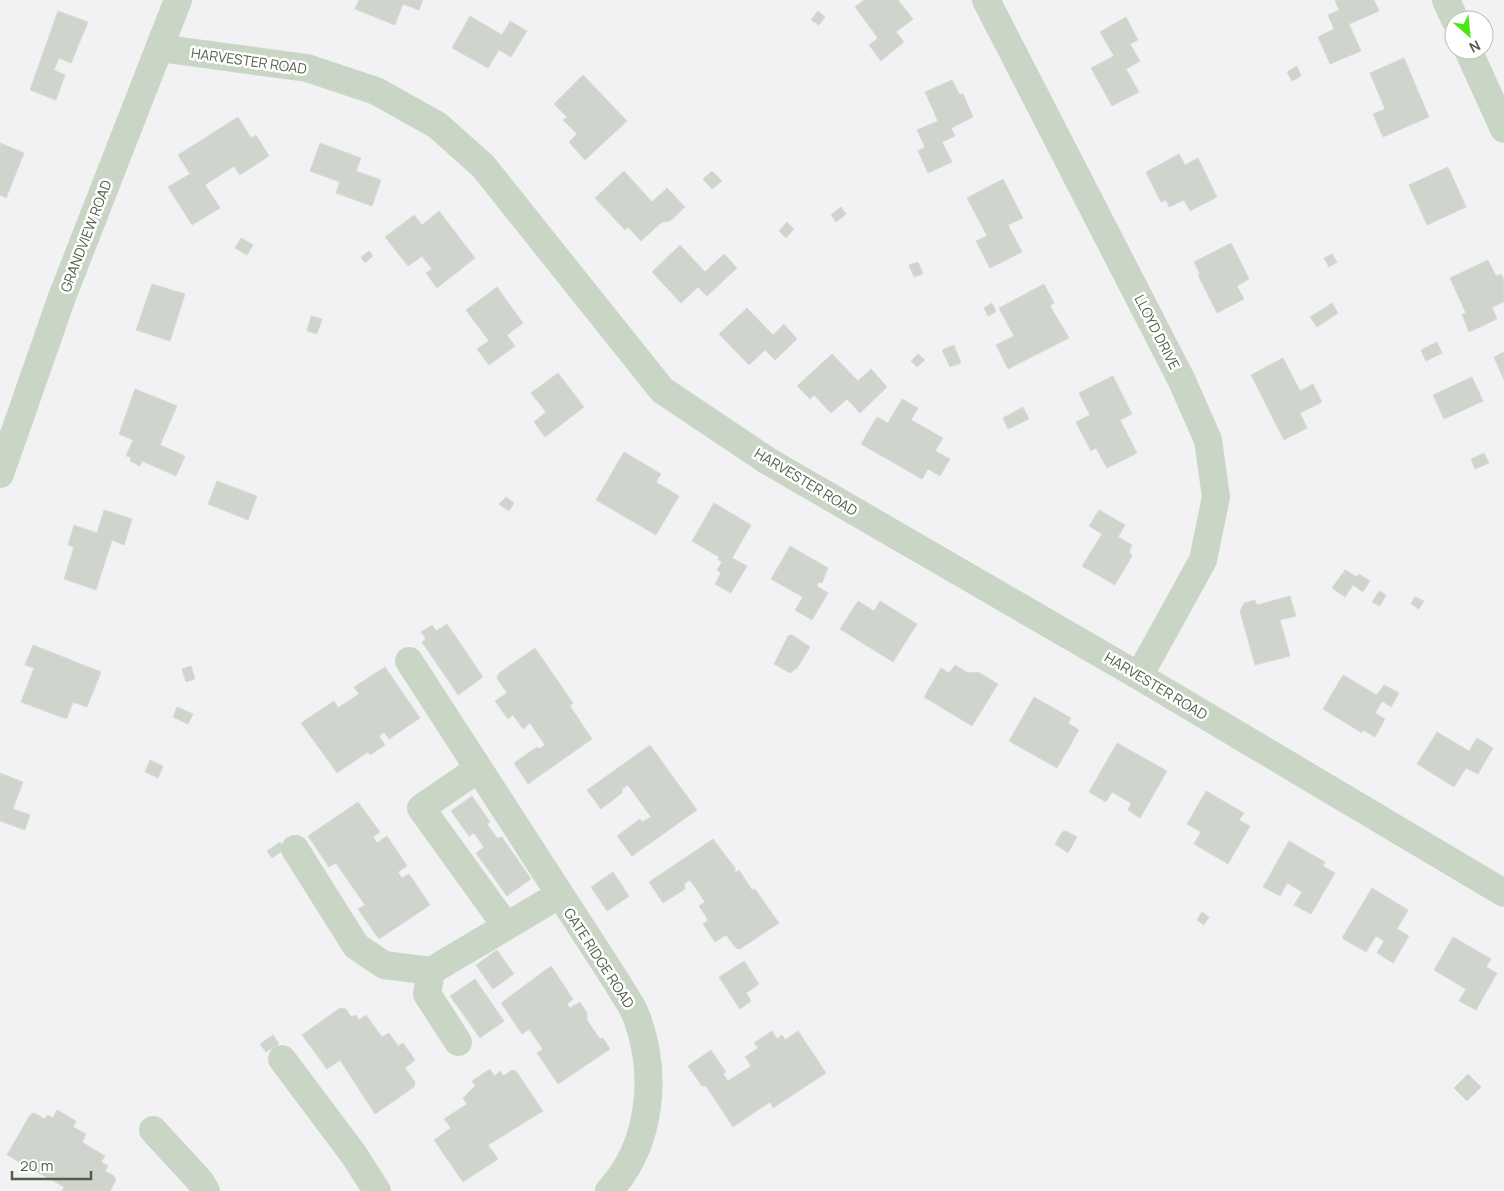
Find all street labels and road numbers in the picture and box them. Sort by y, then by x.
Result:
street label: HARVESTER ROAD [190,43,308,78]
street label: GRANDVIEW ROAD [55,177,116,295]
street label: LLOYD DRIVE [1130,291,1184,372]
street label: HARVESTER ROAD [751,443,861,520]
street label: HARVESTER ROAD [1101,647,1211,724]
street label: GATE RIDGE ROAD [560,904,639,1011]

